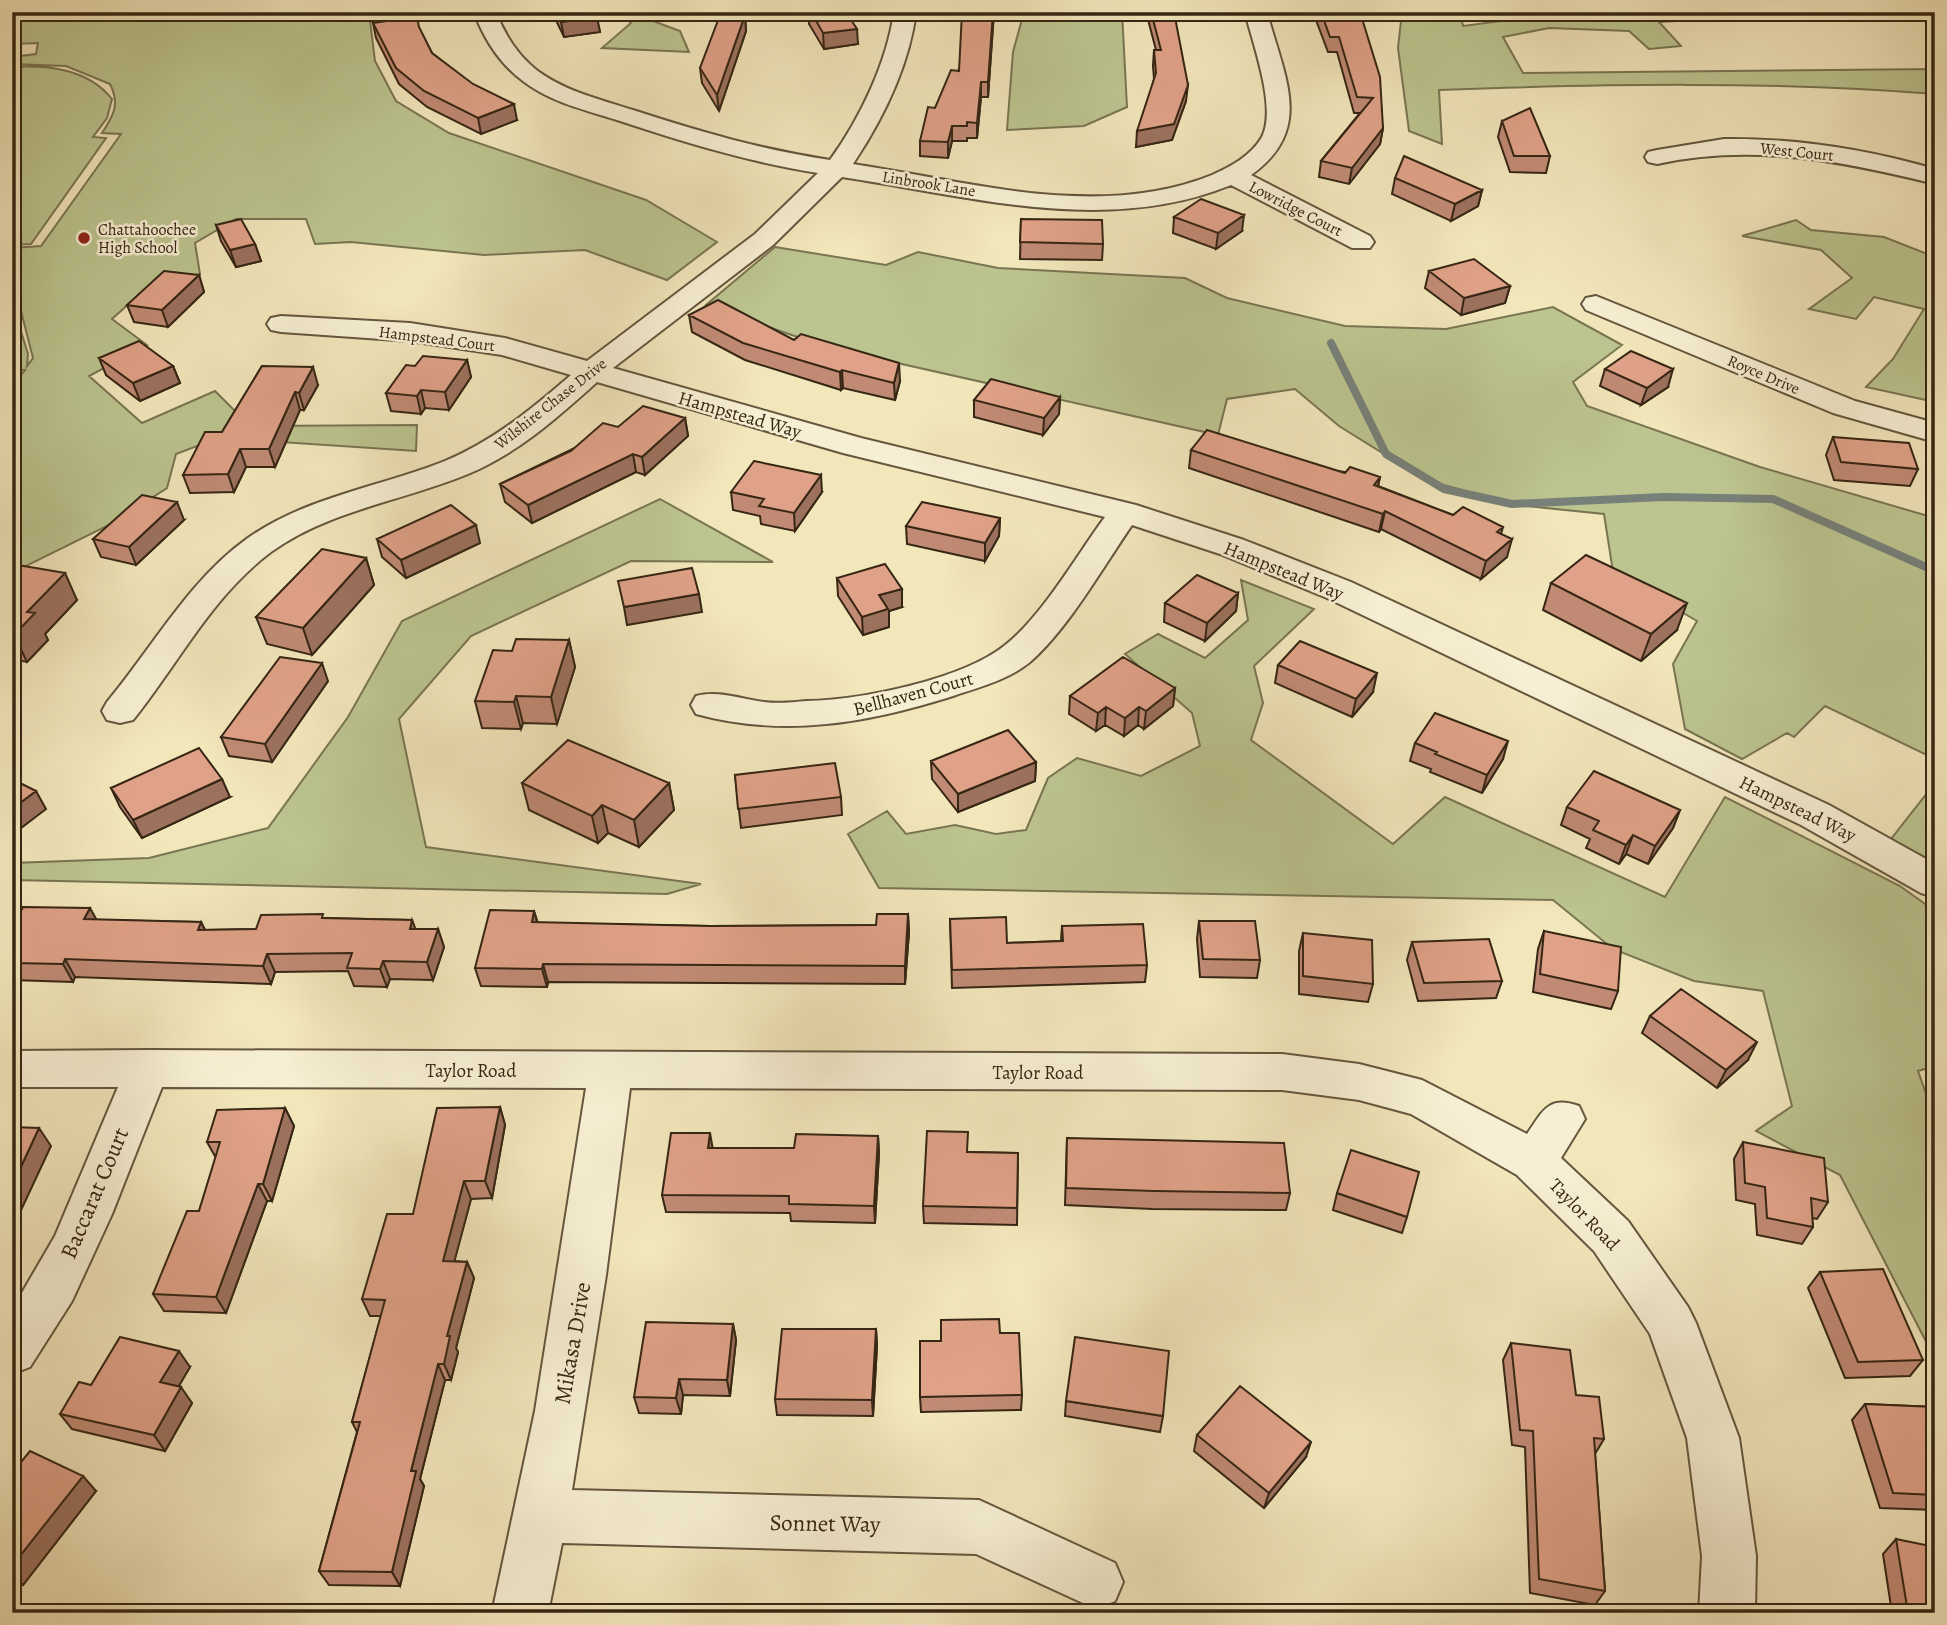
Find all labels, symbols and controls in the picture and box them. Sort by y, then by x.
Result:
street label: West Court [1758,137,1835,167]
street label: Linbrook Lane [881,166,977,202]
street label: Lowridge Court [1245,176,1346,242]
place label: Chattahoochee High School [98,219,196,259]
marker: Chattahoochee High School [76,230,92,246]
street label: Hampstead Court [378,321,496,357]
street label: Royce Drive [1724,350,1803,400]
street label: Wilshire Chase Drive [489,353,611,455]
street label: Hampstead Way [675,385,805,445]
street label: Hampstead Way [1220,535,1348,607]
street label: Bellhaven Court [850,665,976,722]
street label: Hampstead Way [1735,769,1861,849]
street label: Taylor Road [425,1058,517,1084]
street label: Taylor Road [992,1060,1084,1086]
street label: Baccarat Court [53,1122,136,1264]
street label: Taylor Road [1543,1173,1626,1257]
street label: Mikasa Drive [546,1280,598,1407]
street label: Sonnet Way [769,1507,881,1540]

